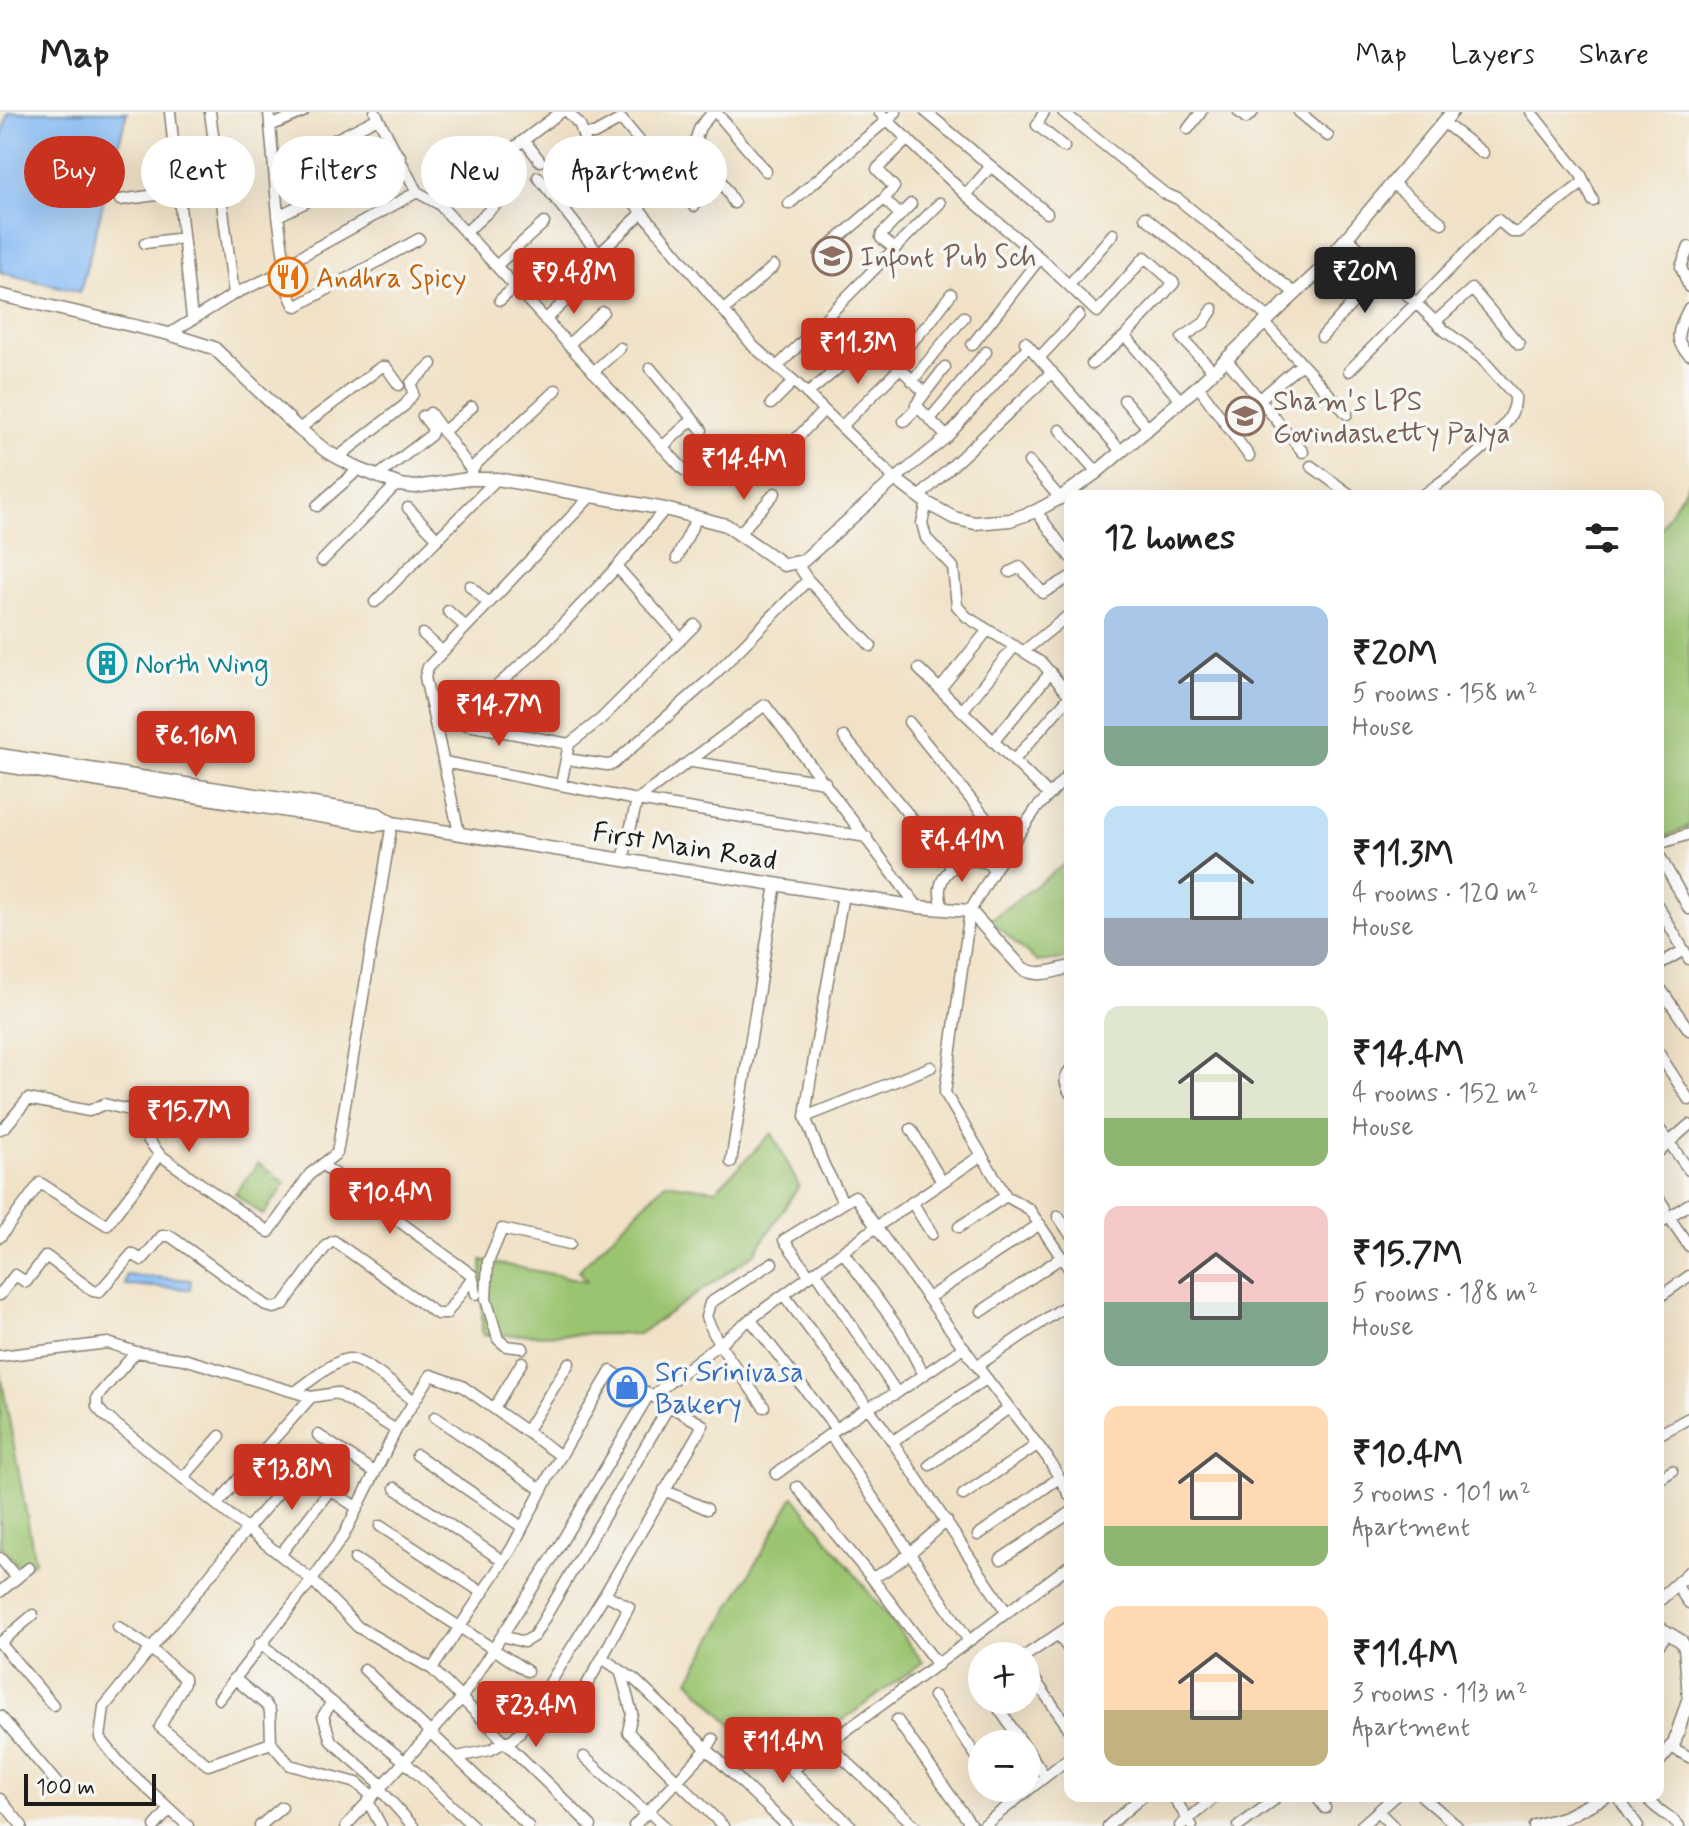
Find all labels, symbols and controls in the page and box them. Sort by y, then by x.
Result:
text: Map [40,31,110,80]
text: Map [1356,37,1407,74]
text: Layers [1451,37,1535,74]
text: Share [1579,37,1649,74]
chip: Buy [24,136,125,208]
chip: Rent [141,136,255,208]
chip: Filters [271,136,405,208]
chip: New [421,136,527,208]
chip: Apartment [543,136,727,208]
school or university icon: Infont Pub Sch [811,235,853,277]
place label: Infont Pub Sch [860,240,1036,279]
pin: ₹20M [1318,247,1412,315]
pin: ₹9.48M [509,248,639,316]
restaurant icon: Andhra Spicy [267,256,309,298]
text: ₹20M [1332,256,1398,290]
text: ₹9.48M [531,257,617,291]
place label: Andhra Spicy [316,261,466,298]
pin: ₹11.3M [793,318,923,386]
text: ₹11.3M [819,327,897,361]
place label: Sham's LPS Govindashetty Palya [1273,384,1510,453]
school or university icon: Sham's LPS Govindashetty Palya [1224,395,1266,437]
pin: ₹14.4M [679,434,809,502]
text: ₹14.4M [701,443,787,477]
text: 12 homes [1104,516,1235,561]
icon: filters [1580,516,1624,560]
text: ₹20M [1352,632,1437,677]
icon: home [1168,638,1264,734]
building icon: North Wing [86,642,128,684]
place label: North Wing [135,647,269,686]
text: 5 rooms · 158 m² [1352,677,1538,711]
pin: ₹14.7M [434,680,564,748]
text: ₹14.7M [456,689,542,723]
pin: ₹6.16M [131,711,261,779]
text: House [1352,711,1413,745]
text: ₹6.16M [155,720,237,754]
street label: First Main Road [590,815,779,880]
pin: ₹4.41M [897,816,1027,884]
text: ₹4.41M [920,825,1004,859]
text: ₹11.3M [1352,832,1454,877]
icon: home [1168,838,1264,934]
text: 4 rooms · 120 m² [1352,877,1539,911]
text: House [1352,911,1413,945]
text: ₹14.4M [1352,1032,1464,1077]
icon: home [1168,1038,1264,1134]
text: 4 rooms · 152 m² [1352,1077,1539,1111]
pin: ₹15.7M [124,1086,254,1154]
text: ₹15.7M [147,1095,231,1129]
text: House [1352,1111,1413,1145]
pin: ₹10.4M [325,1168,455,1236]
text: ₹10.4M [348,1177,432,1211]
text: ₹15.7M [1352,1232,1462,1277]
icon: home [1168,1238,1264,1334]
text: 5 rooms · 188 m² [1352,1277,1538,1311]
text: House [1352,1311,1413,1345]
place label: Sri Srinivasa Bakery [655,1355,804,1424]
shop icon: Sri Srinivasa Bakery [606,1366,648,1408]
text: ₹10.4M [1352,1432,1463,1477]
icon: home [1168,1438,1264,1534]
pin: ₹13.8M [227,1444,357,1512]
text: ₹13.8M [252,1453,332,1487]
text: 3 rooms · 101 m² [1352,1477,1531,1511]
text: Apartment [1352,1511,1470,1545]
text: ₹11.4M [1352,1632,1458,1677]
icon: home [1168,1638,1264,1734]
map controls [968,1642,1040,1802]
button: + [968,1642,1040,1714]
text: 3 rooms · 113 m² [1352,1677,1528,1711]
pin: ₹23.4M [471,1681,601,1749]
text: ₹23.4M [495,1690,577,1724]
text: Apartment [1352,1711,1470,1745]
pin: ₹11.4M [718,1717,848,1785]
text: ₹11.4M [742,1726,824,1760]
button: − [968,1730,1040,1802]
scale bar [24,1770,156,1806]
text: 100 m [36,1774,95,1802]

